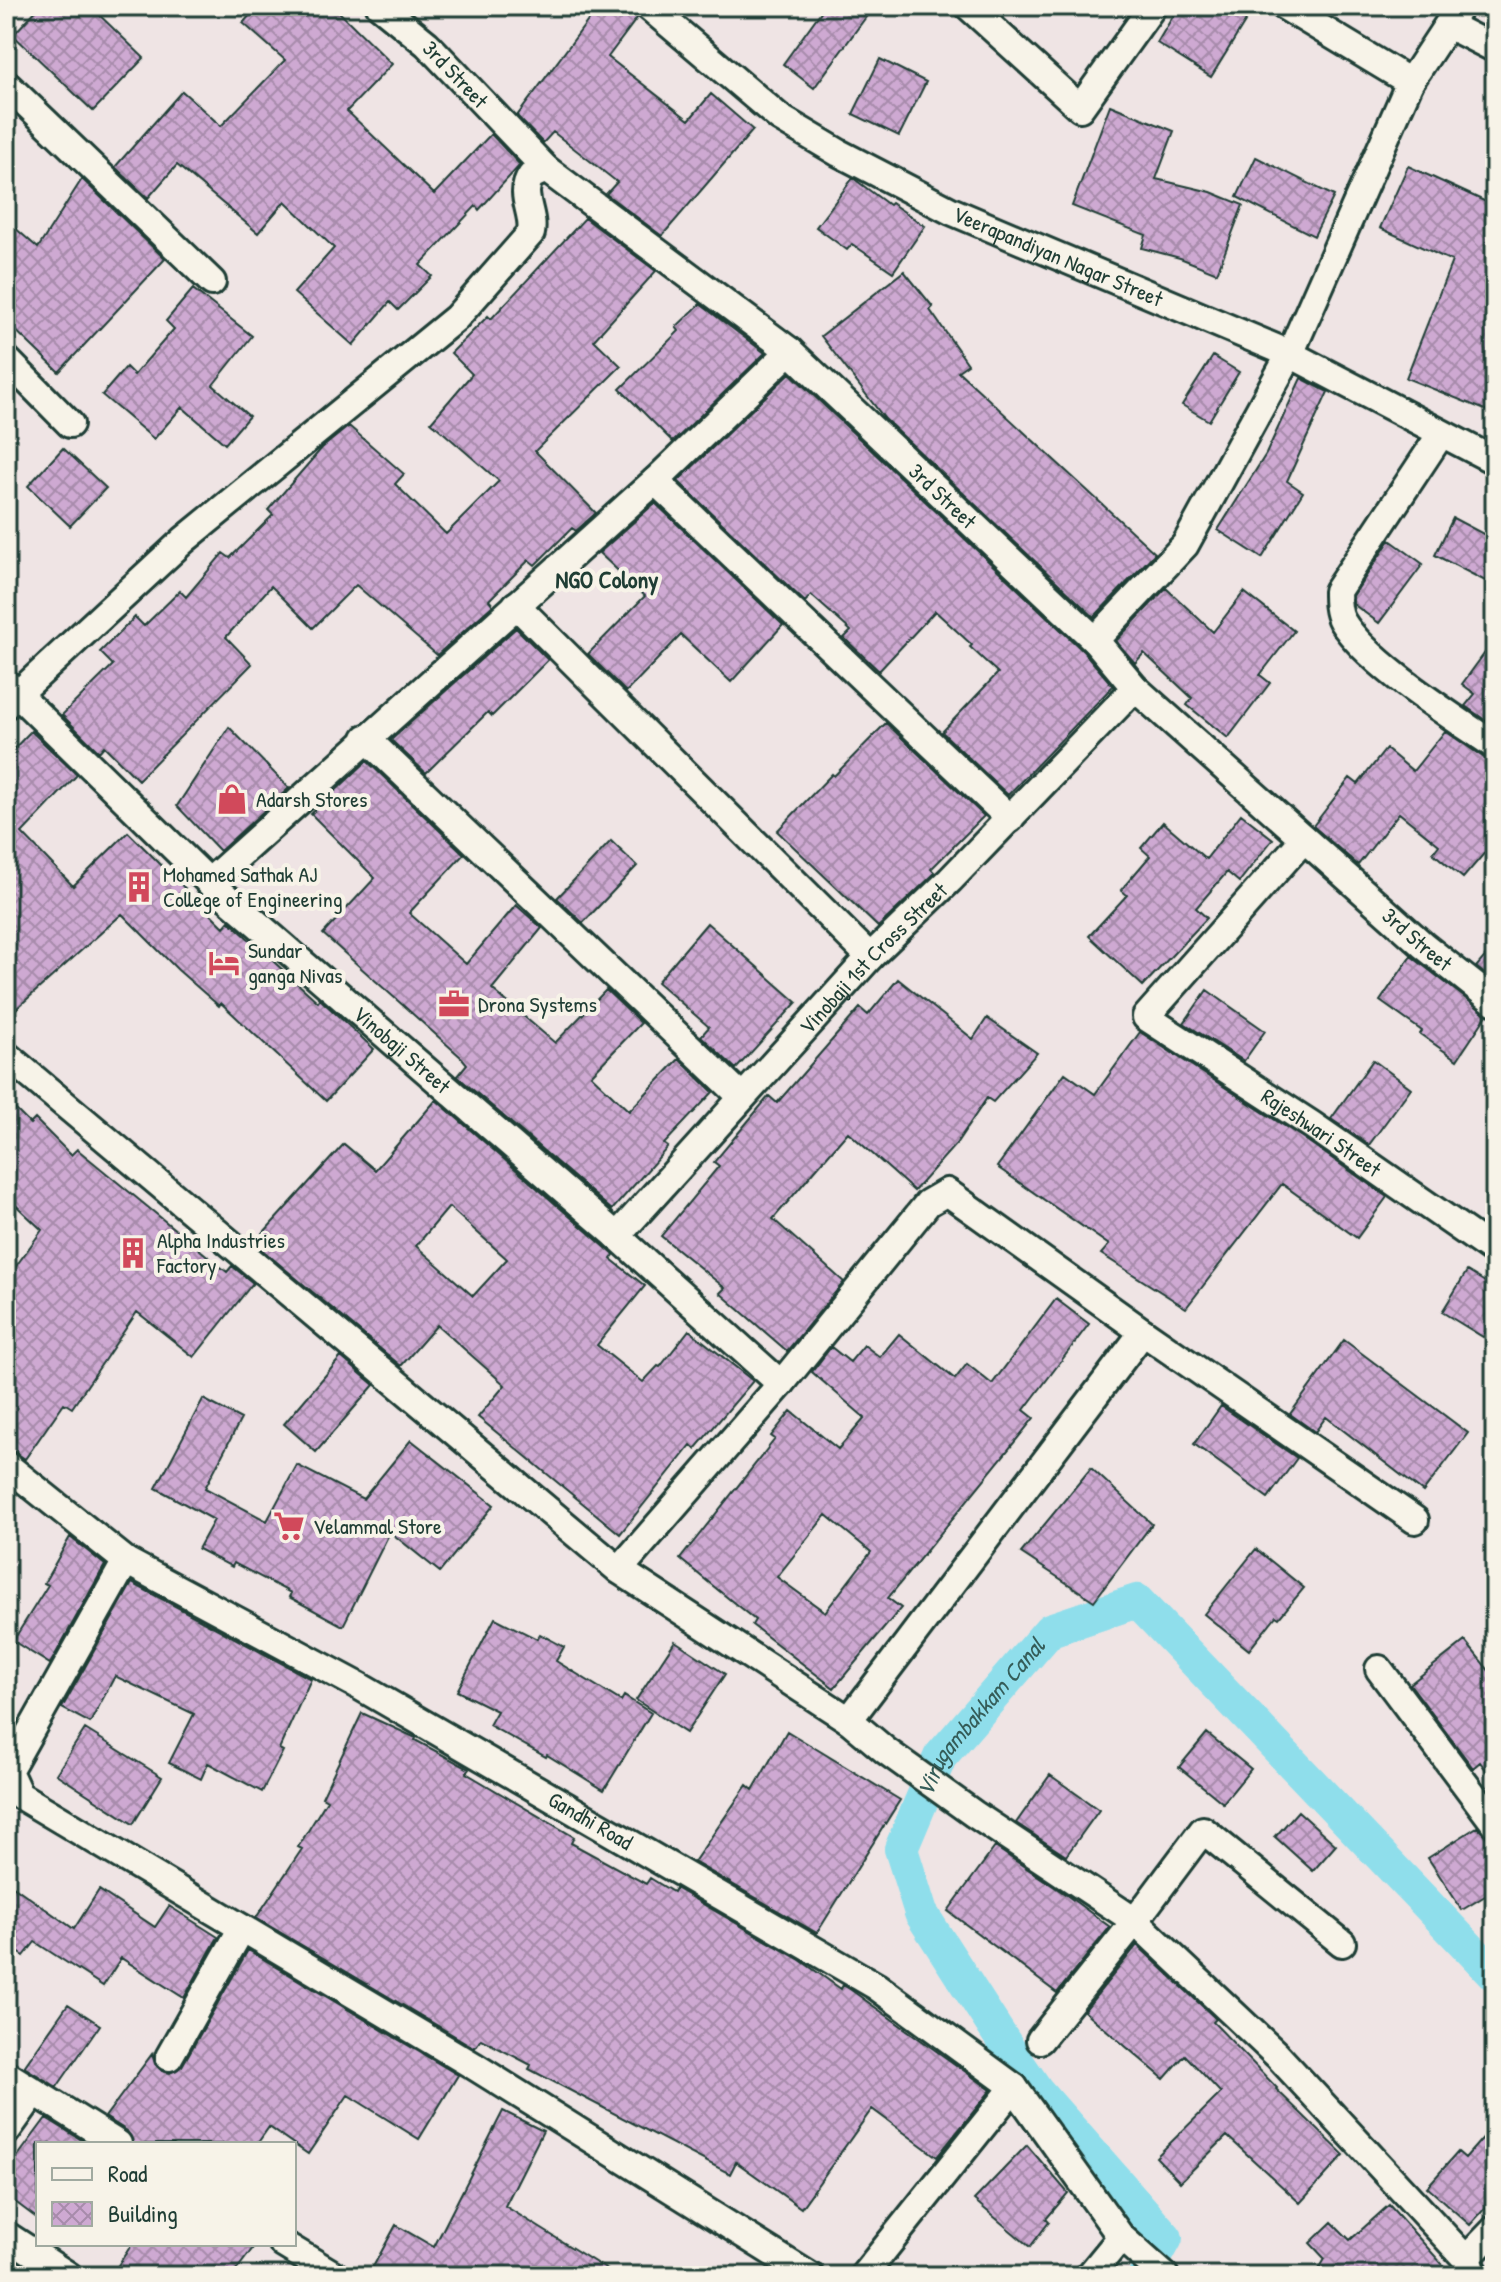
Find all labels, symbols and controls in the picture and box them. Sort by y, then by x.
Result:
street label: 3rd Street [416,34,496,115]
street label: Veerapandiyan Nagar Street [948,199,1168,314]
street label: 3rd Street [902,456,984,536]
district label: NGO Colony [555,563,659,596]
shop icon: Adarsh Stores [215,782,249,816]
place label: Adarsh Stores [256,784,367,814]
place label: Mohamed Sathak AJ College of Engineering [163,859,343,914]
building icon: Mohamed Sathak AJ College of Engineering [122,870,156,904]
street label: Vinobaji 1st Cross Street [792,875,954,1040]
street label: 3rd Street [1376,901,1459,978]
place label: Sundar ganga Nivas [248,935,342,990]
hotel icon: Sundar ganga Nivas [207,946,241,980]
office icon: Drona Systems [437,987,471,1021]
place label: Drona Systems [478,989,597,1019]
street label: Vinobaji Street [347,999,458,1101]
street label: Rajeshwari Street [1256,1081,1388,1184]
place label: Alpha Industries Factory [156,1225,285,1280]
building icon: Alpha Industries Factory [116,1236,150,1270]
supermarket icon: Velammal Store [272,1509,306,1543]
place label: Velammal Store [313,1511,442,1541]
water label: Virugambakkam Canal [908,1629,1052,1801]
street label: Gandhi Road [543,1784,639,1857]
legend [36,2142,296,2246]
text: Road [108,2157,147,2189]
text: Building [108,2197,178,2229]

